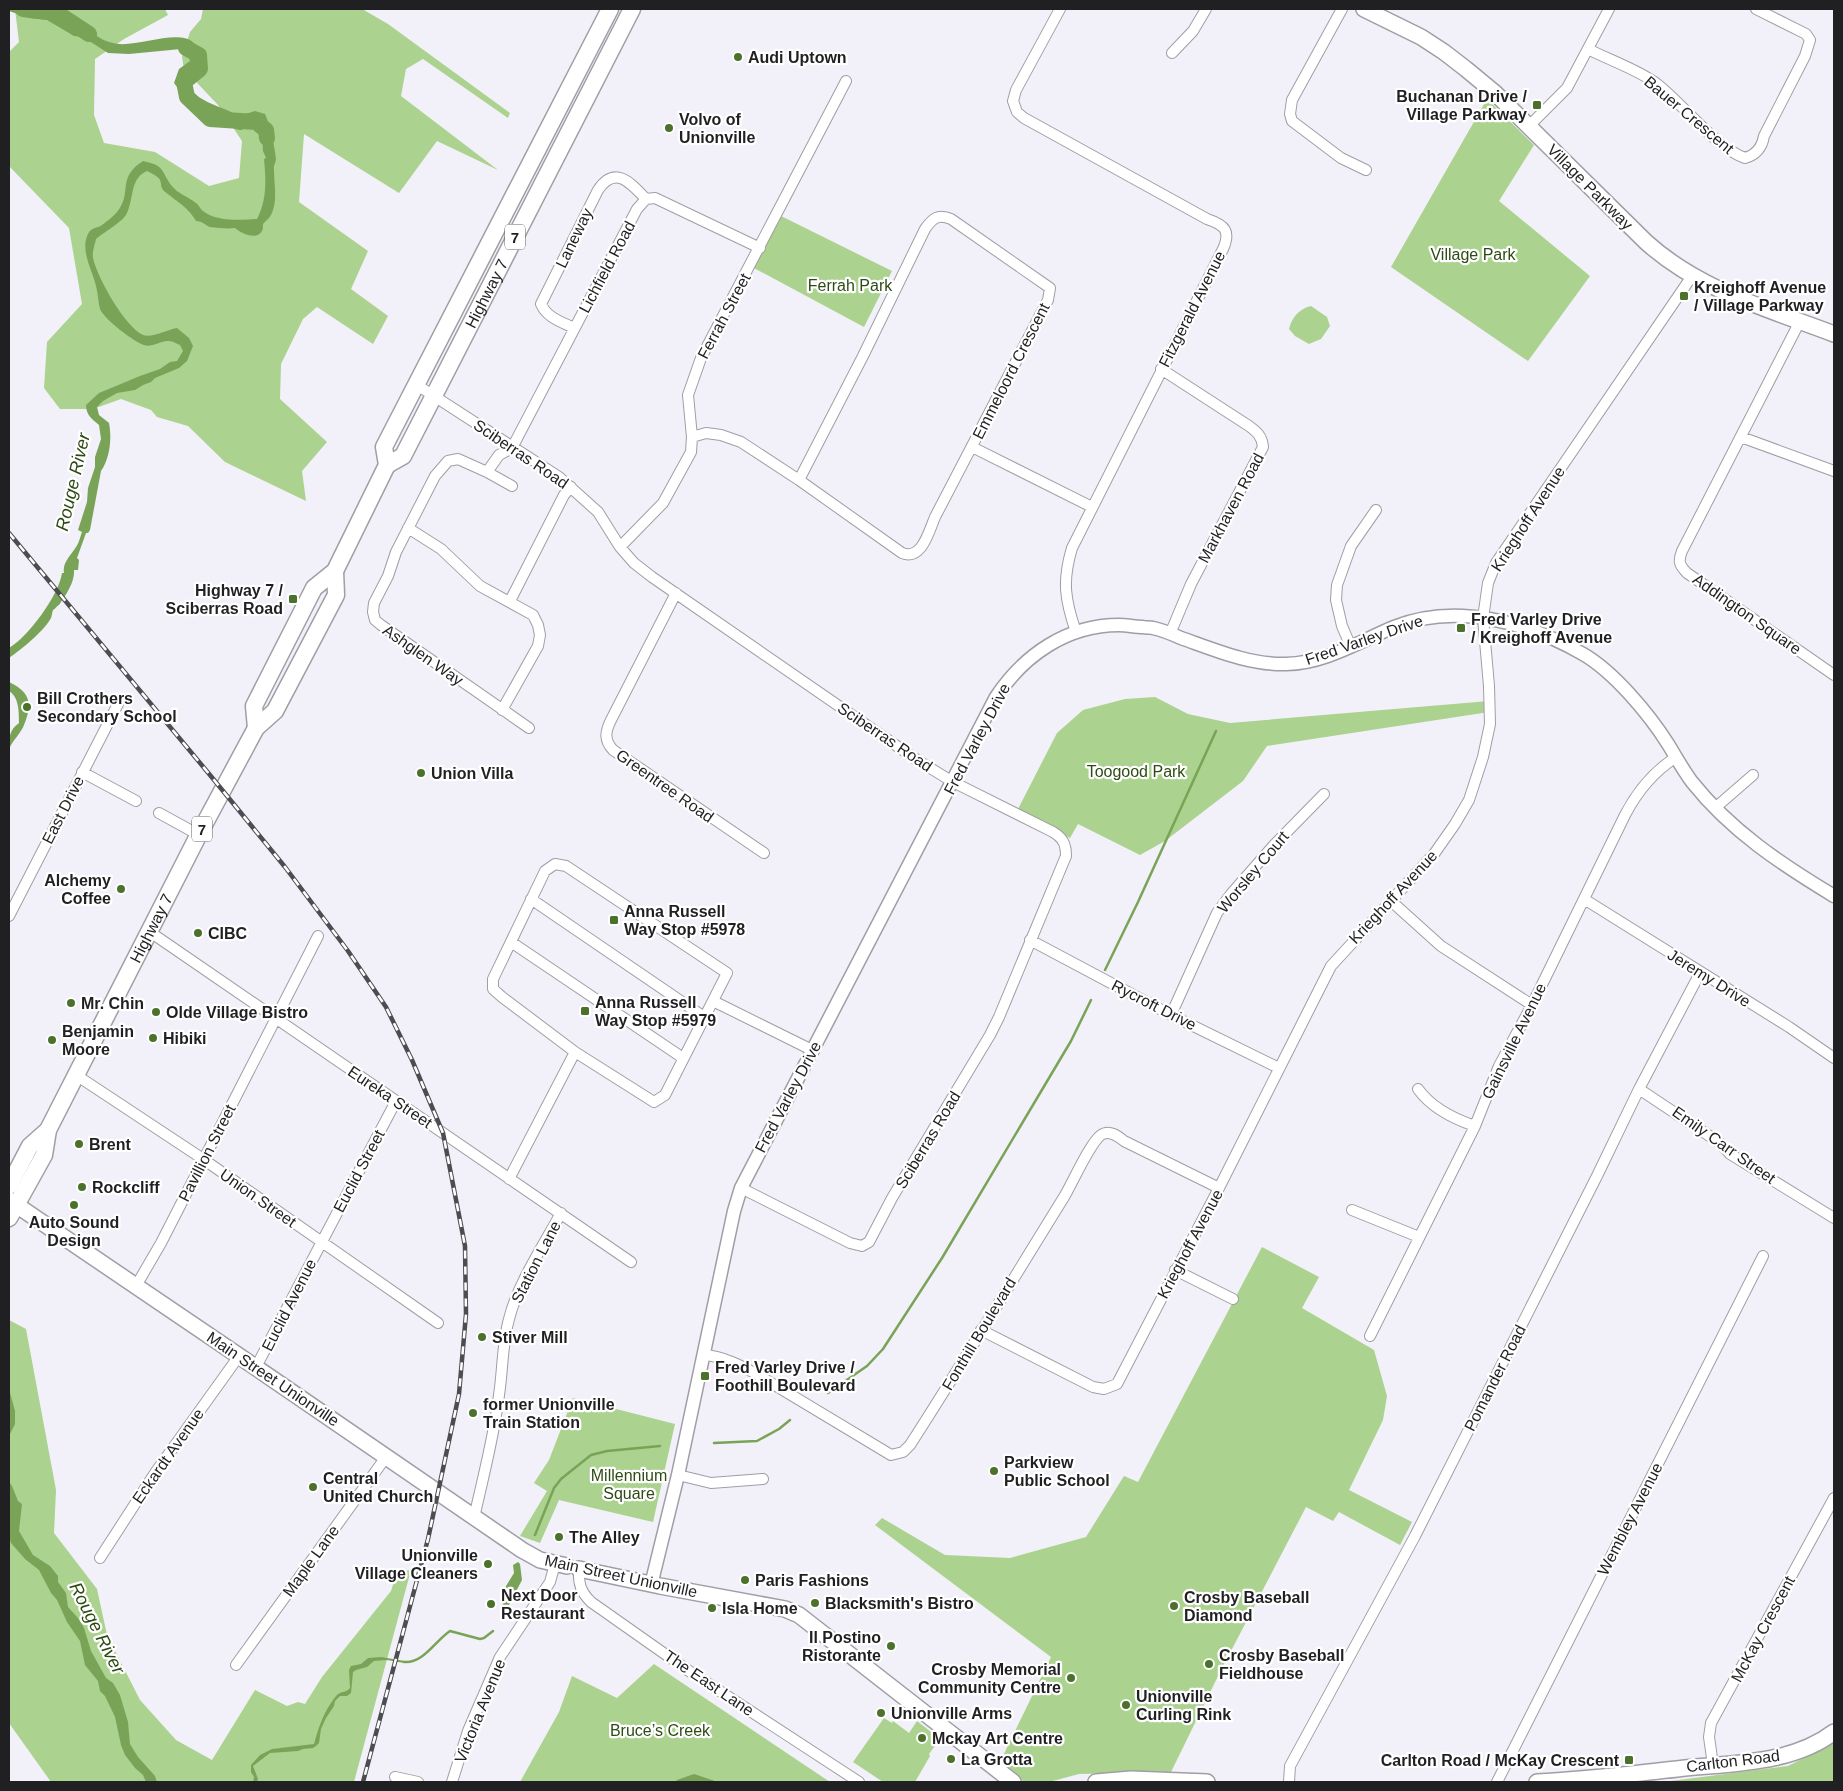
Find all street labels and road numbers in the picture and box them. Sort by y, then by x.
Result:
street label: Bauer Crescent [1641,73,1737,158]
street label: Village Parkway [1544,141,1636,233]
street label: Laneway [552,205,596,271]
street label: Lichfield Road [576,218,638,316]
road number: 7 [505,224,525,250]
street label: Fitzgerald Avenue [1155,248,1229,370]
street label: Highway 7 [462,256,511,331]
street label: Ferrah Street [694,270,754,362]
street label: Emmeloord Crescent [969,300,1053,442]
street label: Sciberras Road [471,416,571,492]
street label: Markhaven Road [1195,450,1267,566]
street label: Krieghoff Avenue [1488,463,1568,574]
street label: Addington Square [1690,570,1804,658]
street label: Fred Varley Drive [1303,612,1425,668]
street label: Ashglen Way [380,621,466,689]
street label: Fred Varley Drive [941,680,1013,797]
street label: Sciberras Road [835,699,935,775]
street label: Greentree Road [613,746,717,826]
street label: East Drive [39,773,87,847]
road number: 7 [192,816,212,842]
street label: Worsley Court [1214,827,1292,916]
street label: Krieghoff Avenue [1345,847,1441,947]
street label: Highway 7 [126,891,176,965]
street label: Jeremy Drive [1665,946,1754,1010]
street label: Rycroft Drive [1109,976,1199,1034]
street label: Gainsville Avenue [1479,980,1549,1102]
street label: Fred Varley Drive [752,1038,824,1155]
street label: Eureka Street [345,1063,436,1132]
street label: Sciberras Road [892,1088,964,1192]
street label: Pavillion Street [175,1101,239,1204]
street label: Emily Carr Street [1669,1103,1779,1187]
street label: Euclid Street [330,1126,388,1215]
street label: Union Street [217,1166,300,1231]
street label: Krieghoff Avenue [1154,1186,1226,1302]
street label: Station Lane [508,1218,564,1306]
street label: Euclid Avenue [258,1256,320,1354]
street label: Fonthill Boulevard [939,1275,1019,1393]
street label: Pomander Road [1461,1322,1529,1434]
street label: Main Street Unionville [204,1328,342,1430]
street label: Eckardt Avenue [129,1405,207,1507]
street label: Wembley Avenue [1594,1460,1666,1578]
street label: Maple Lane [280,1522,343,1600]
street label: Main Street Unionville [543,1552,699,1601]
street label: McKay Crescent [1728,1573,1798,1685]
street label: The East Lane [661,1647,757,1719]
street label: Victoria Avenue [451,1656,509,1765]
street label: Carlton Road [1685,1747,1781,1775]

